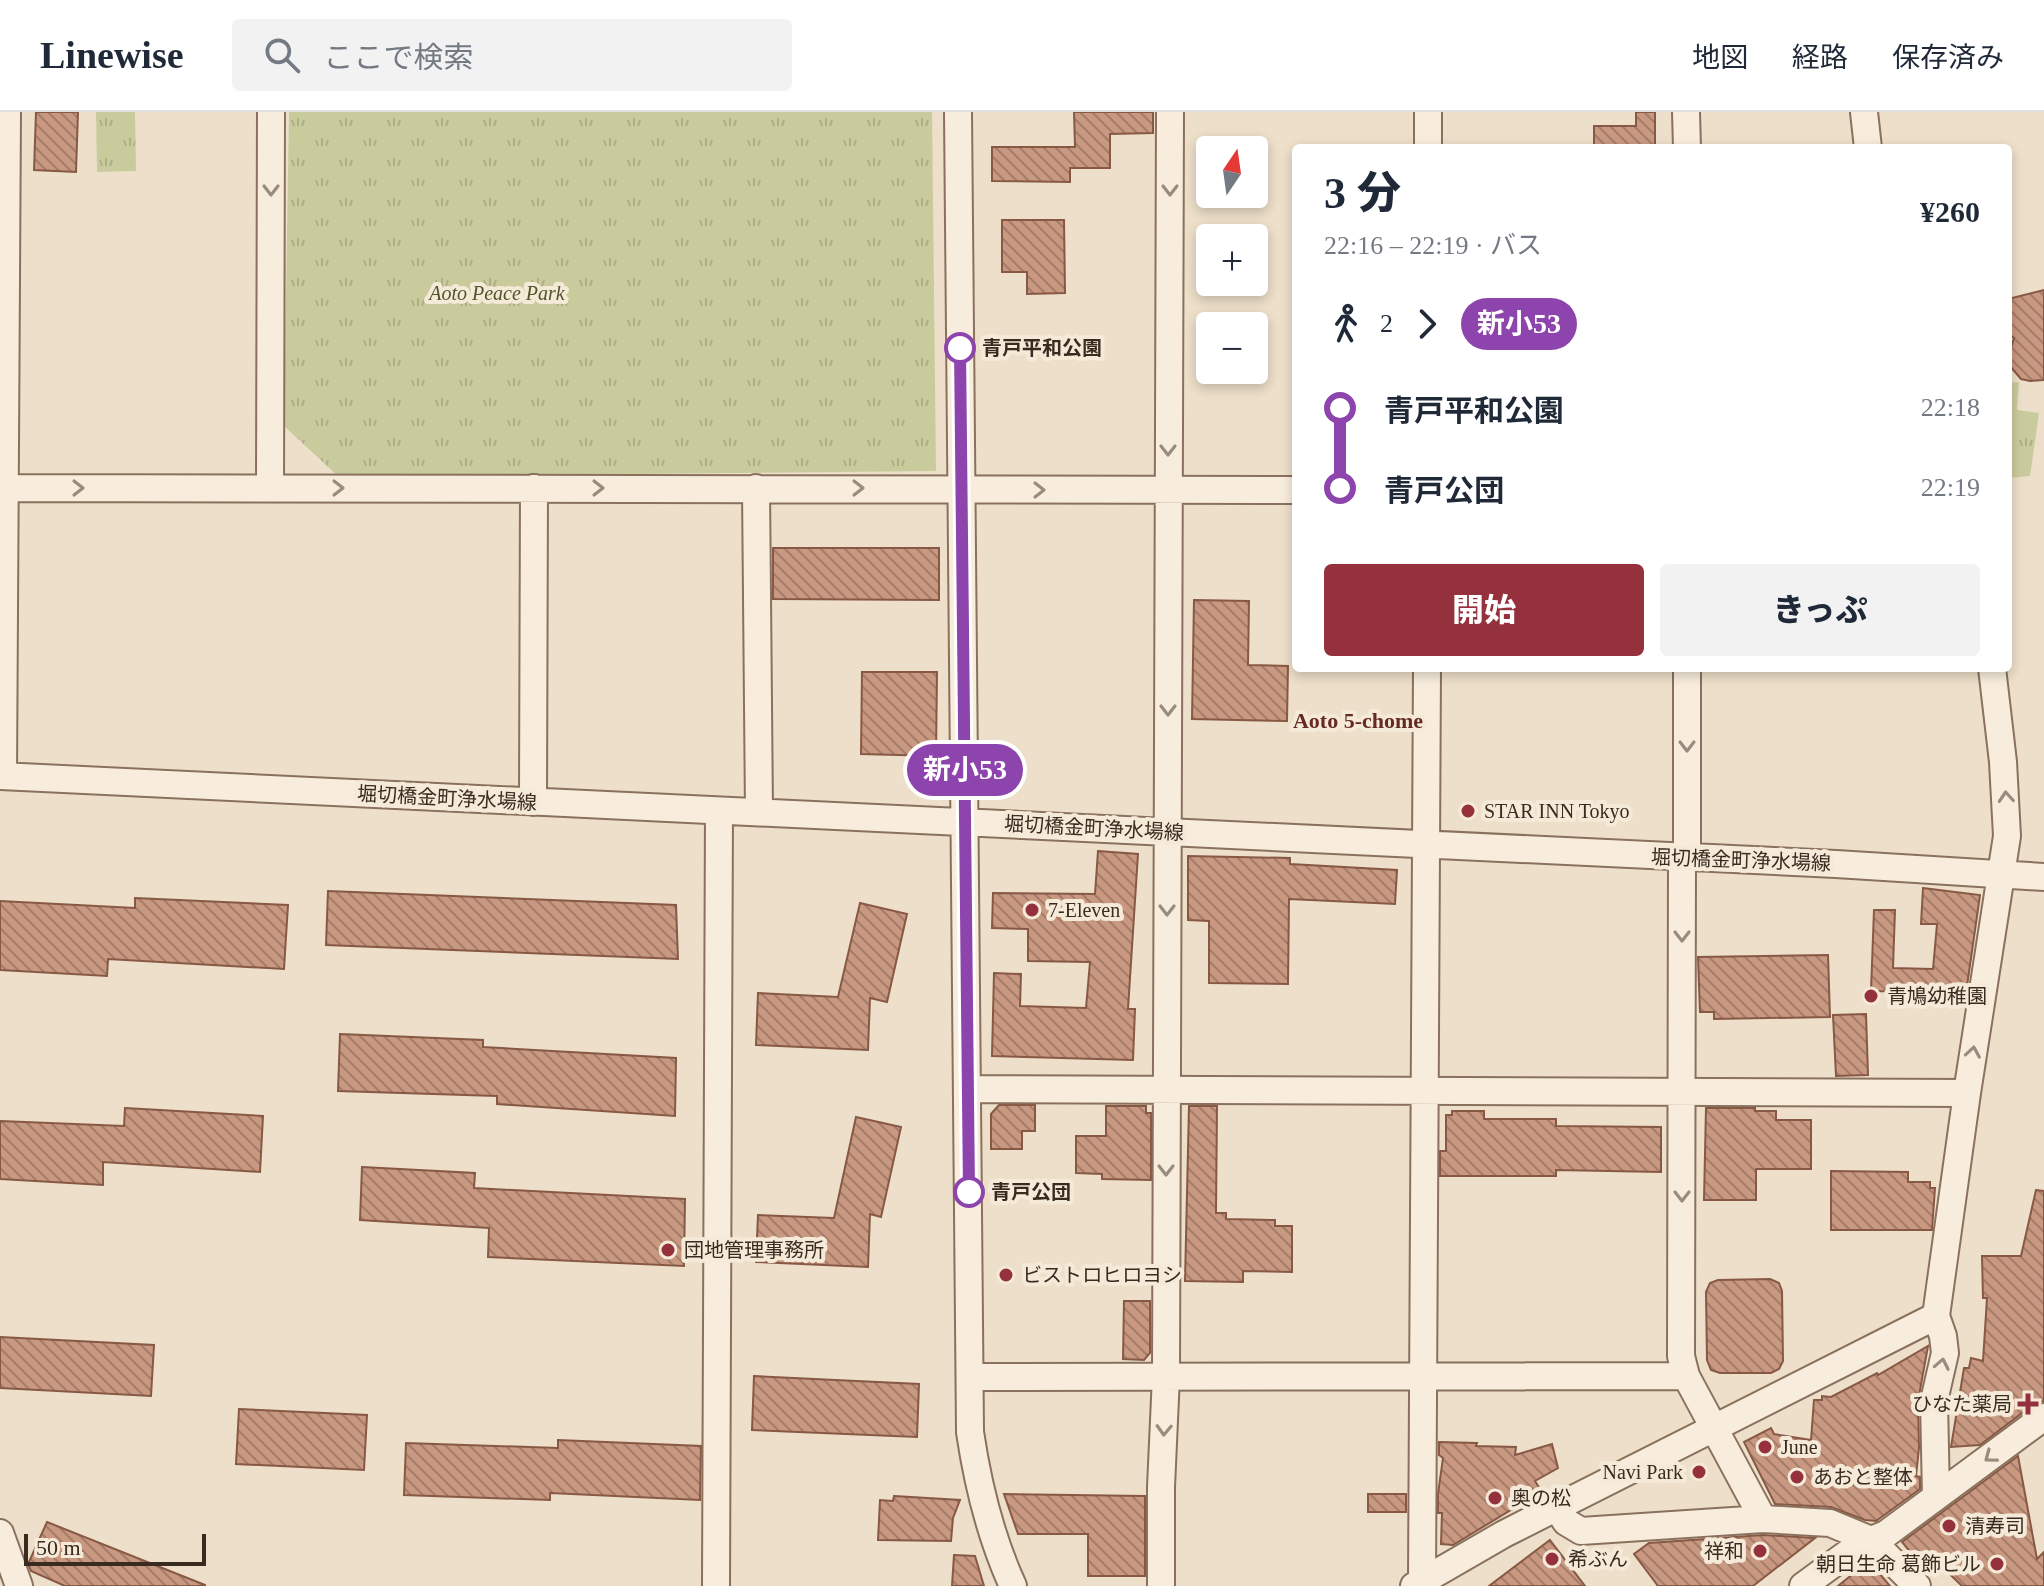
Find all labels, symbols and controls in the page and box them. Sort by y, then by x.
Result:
search box [232,19,792,91]
icon: search [260,33,304,77]
text: Linewise [40,34,184,76]
text: ここで検索 [324,41,474,74]
text: 地図 [1692,42,1748,73]
text: 経路 [1792,42,1848,73]
text: 保存済み [1892,42,2004,73]
north arrow [1196,136,1268,208]
map controls [1196,136,1268,384]
text: 3 分 [1324,169,1401,218]
one-way arrow [262,184,280,197]
one-way arrow [1161,184,1179,197]
text: ¥260 [1920,195,1980,228]
button: + [1196,224,1268,296]
text: 22:16 – 22:19 · バス [1324,231,1542,260]
park label: Aoto Peace Park [427,282,566,304]
icon: walk [1324,302,1368,346]
icon: forward [1405,302,1449,346]
text: 新小53 [1477,308,1561,339]
text: 2 [1380,309,1393,338]
button: − [1196,312,1268,384]
marker: 青戸平和公園 [945,333,975,363]
place label: 青戸平和公園 [982,337,1102,359]
text: 22:18 [1921,393,1980,422]
text: 青戸平和公園 [1384,394,1564,427]
one-way arrow [1159,444,1177,457]
text: 22:19 [1921,473,1980,502]
text: 青戸公団 [1384,474,1504,507]
one-way arrow [72,479,85,497]
one-way arrow [332,479,345,497]
one-way arrow [592,479,605,497]
one-way arrow [852,479,865,497]
one-way arrow [1033,481,1046,499]
button: 開始 [1324,564,1644,656]
button: きっぷ [1660,564,1980,656]
one-way arrow [1159,704,1177,717]
district label: Aoto 5-chome [1293,708,1423,733]
one-way arrow [1678,740,1696,753]
line badge: 新小53 [909,744,1021,796]
text: 新小53 [923,754,1007,785]
street label: 堀切橋金町浄水場線 [357,782,537,814]
one-way arrow [1998,790,2015,803]
place label: STAR INN Tokyo [1484,800,1630,823]
marker: STAR INN Tokyo [1459,802,1477,820]
street label: 堀切橋金町浄水場線 [1004,812,1184,844]
street label: 堀切橋金町浄水場線 [1651,846,1831,874]
place label: 7-Eleven [1048,899,1120,921]
marker: 7-Eleven [1023,901,1041,919]
one-way arrow [1158,904,1176,917]
one-way arrow [1673,930,1691,943]
place label: 青鳩幼稚園 [1887,985,1987,1007]
marker: 青鳩幼稚園 [1862,987,1880,1005]
one-way arrow [1964,1046,1981,1059]
one-way arrow [1157,1164,1175,1177]
marker: 青戸公団 [954,1177,984,1207]
place label: 青戸公団 [991,1181,1071,1203]
one-way arrow [1673,1190,1690,1203]
place label: 団地管理事務所 [684,1239,824,1261]
marker: 団地管理事務所 [659,1241,677,1259]
place label: ビストロヒロヨシ [1022,1264,1182,1286]
marker: ビストロヒロヨシ [997,1266,1015,1284]
one-way arrow [1933,1357,1950,1371]
place label: ひなた薬局 [1912,1393,2012,1415]
marker: ひなた薬局 [2019,1395,2037,1413]
one-way arrow [1155,1424,1172,1437]
place label: June [1781,1436,1818,1458]
marker: June [1756,1438,1774,1456]
one-way arrow [1984,1447,1999,1461]
place label: Navi Park [1602,1461,1683,1483]
marker: Navi Park [1690,1463,1708,1481]
place label: あおと整体 [1813,1466,1913,1488]
marker: あおと整体 [1788,1468,1806,1486]
place label: 奥の松 [1511,1487,1571,1509]
marker: 奥の松 [1486,1489,1504,1507]
place label: 清寿司 [1965,1515,2025,1537]
marker: 清寿司 [1940,1517,1958,1535]
scale bar [24,1530,206,1566]
text: 50 m [36,1535,81,1560]
place label: 祥和 [1704,1540,1744,1562]
marker: 祥和 [1751,1542,1769,1560]
place label: 希ぶん [1568,1548,1628,1570]
marker: 希ぶん [1543,1550,1561,1568]
place label: 朝日生命 葛飾ビル [1816,1553,1981,1575]
marker: 朝日生命 葛飾ビル [1988,1555,2006,1573]

